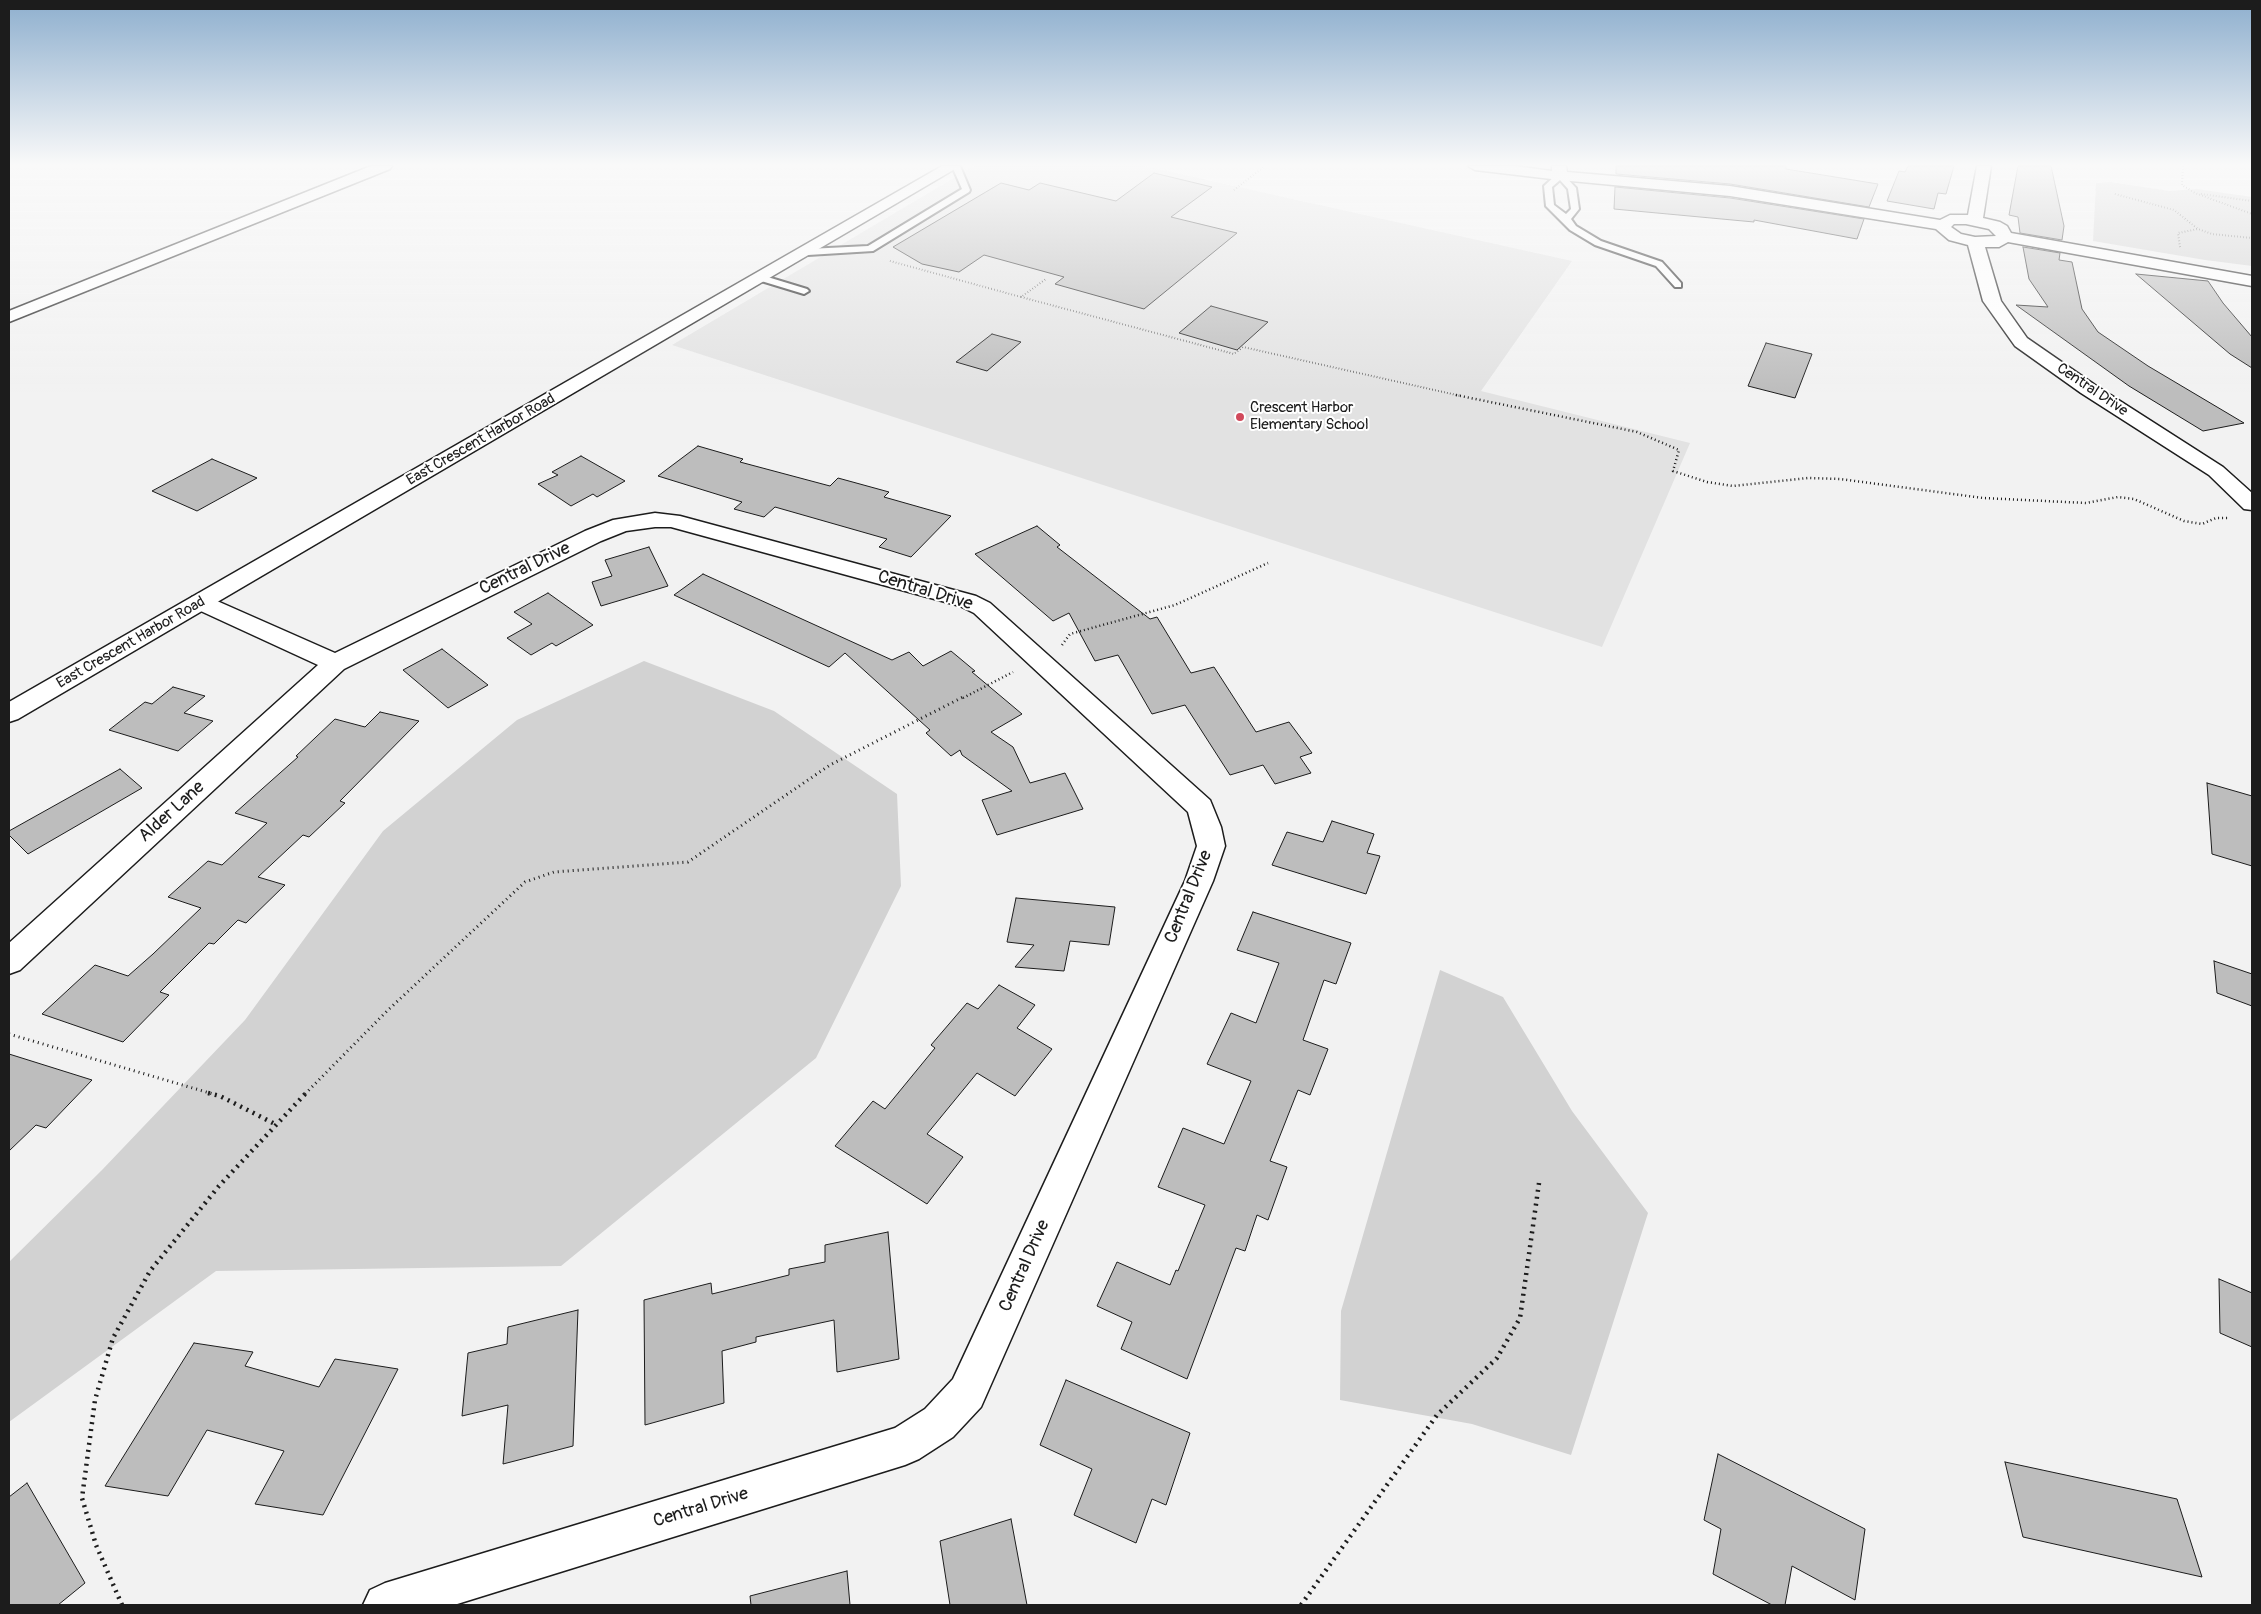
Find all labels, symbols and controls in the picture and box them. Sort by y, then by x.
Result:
street label: Central Drive [2053,360,2131,420]
street label: East Crescent Harbor Road [404,390,558,490]
place label: Crescent Harbor Elementary School [1250,399,1368,434]
marker: Crescent Harbor Elementary School [1234,411,1246,423]
street label: Central Drive [476,538,574,600]
street label: Central Drive [875,566,975,616]
street label: East Crescent Harbor Road [54,593,208,693]
street label: Alder Lane [135,777,209,847]
street label: Central Drive [1161,847,1217,947]
street label: Central Drive [995,1217,1055,1315]
street label: Central Drive [651,1483,751,1533]

